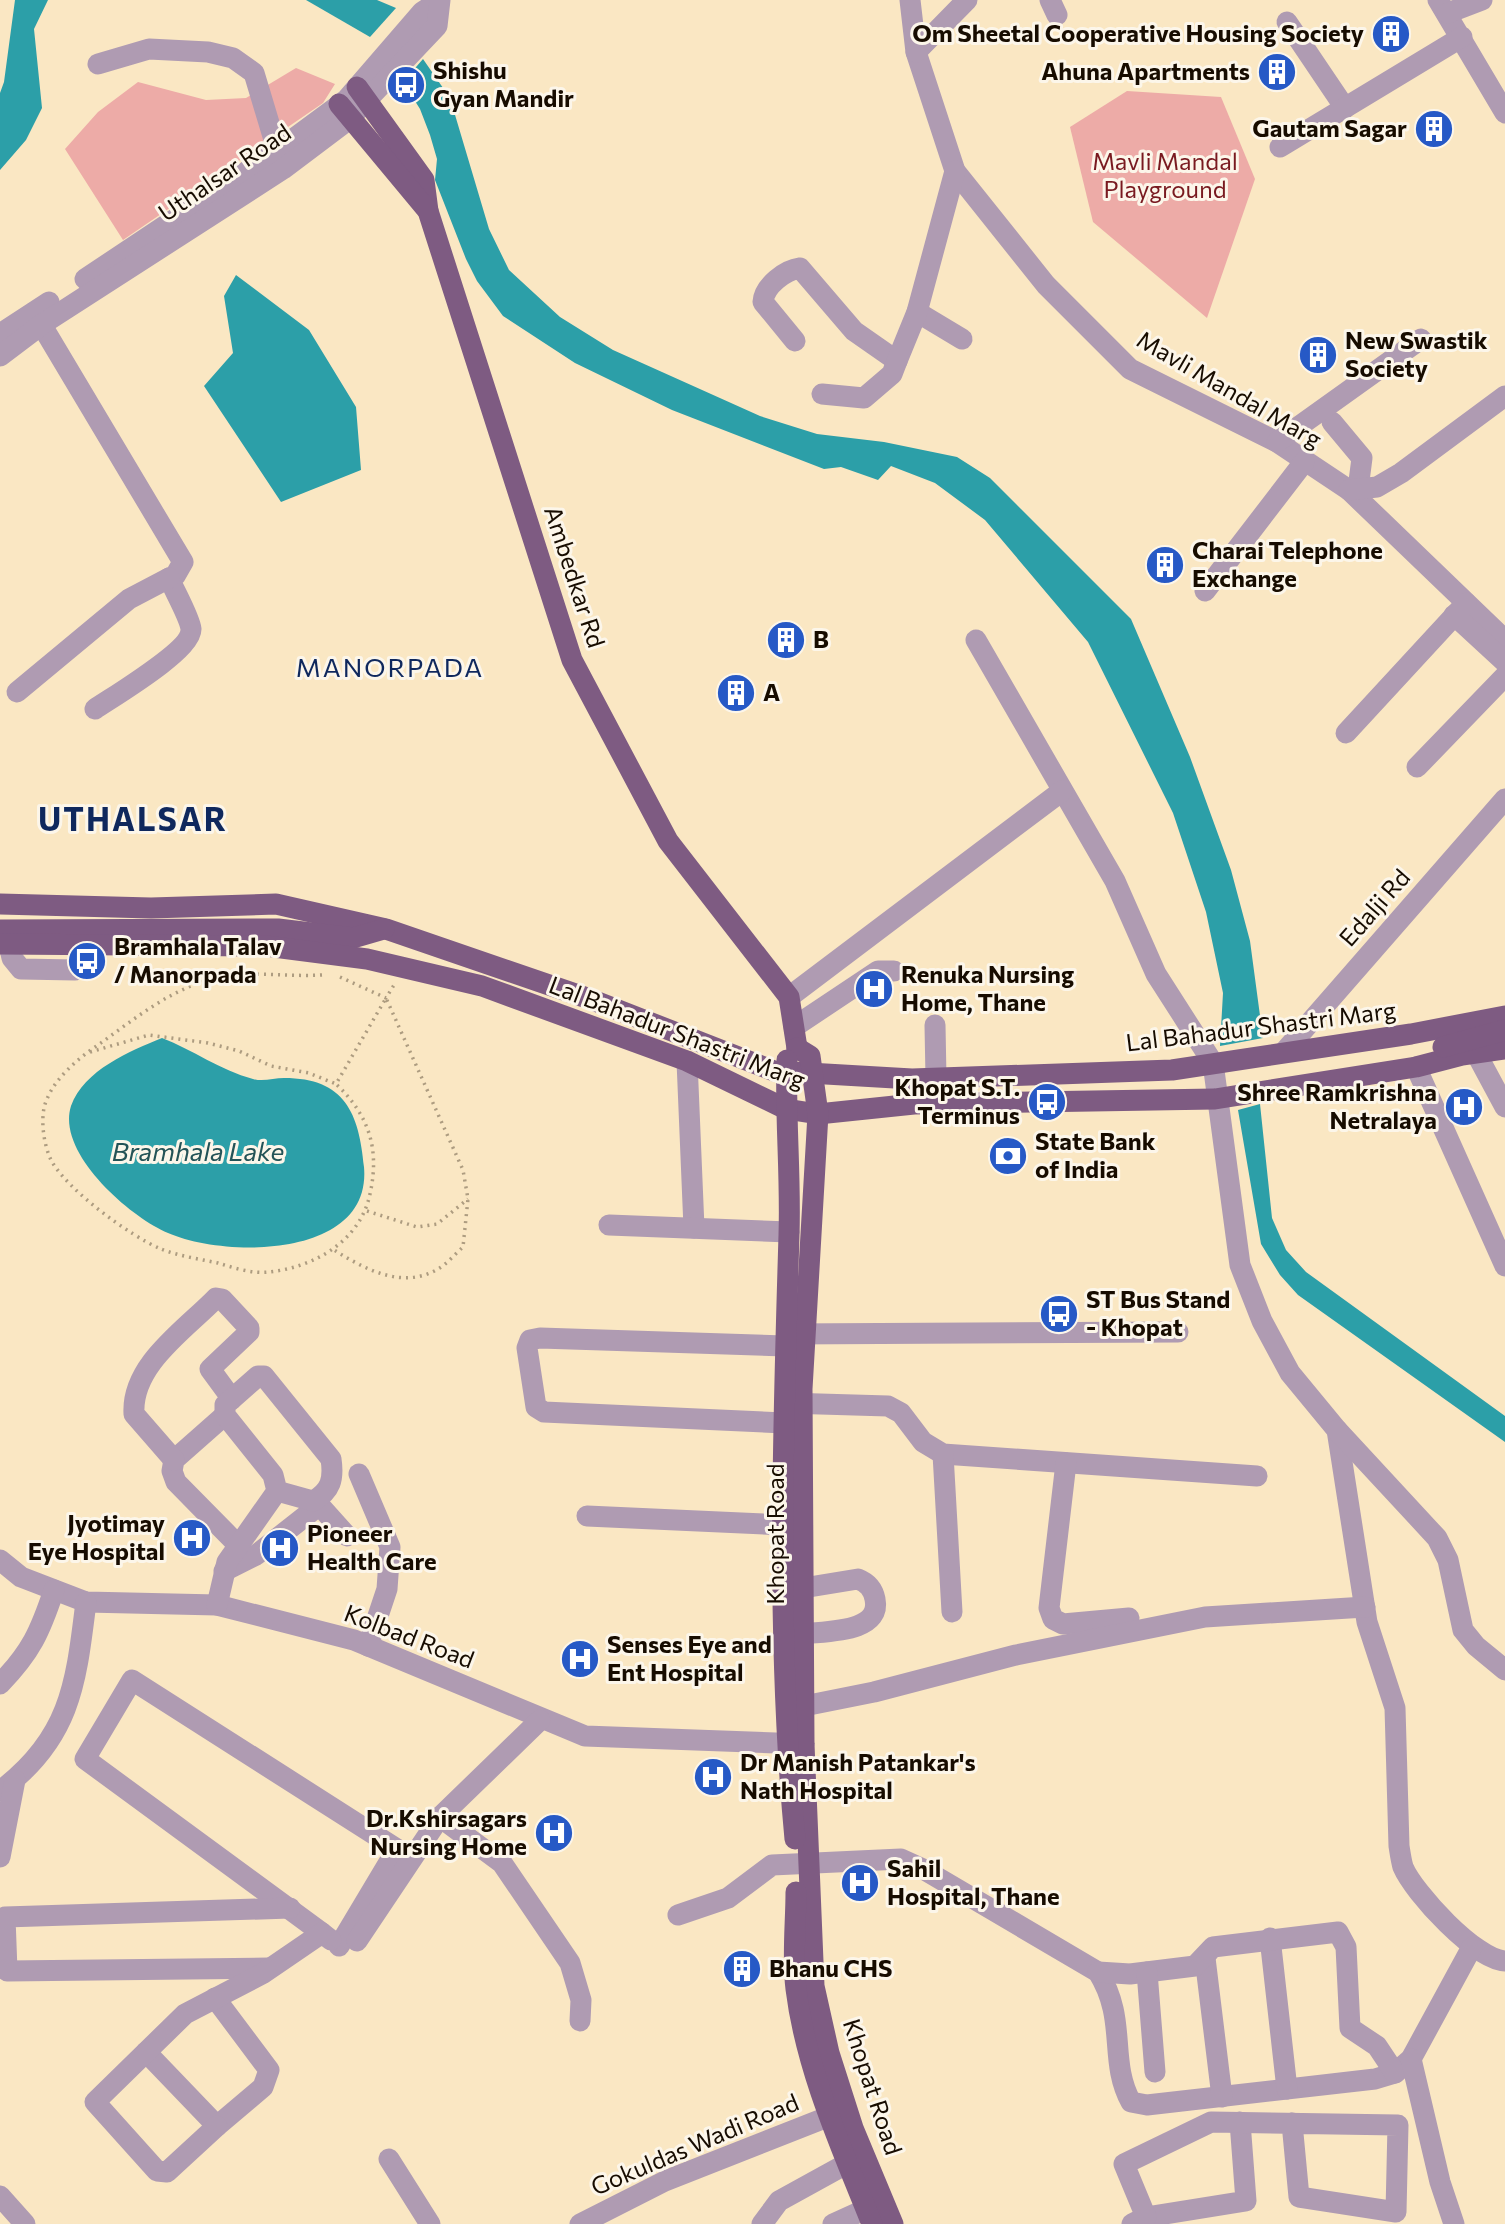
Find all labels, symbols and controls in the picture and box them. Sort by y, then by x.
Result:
building icon: Om Sheetal Cooperative Housing Society [1370,13,1412,55]
place label: Om Sheetal Cooperative Housing Society [912,18,1364,47]
building icon: Ahuna Apartments [1256,51,1298,93]
place label: Shishu Gyan Mandir [433,55,574,112]
place label: Ahuna Apartments [1041,56,1250,85]
bus stop icon: Shishu Gyan Mandir [385,64,427,106]
building icon: Gautam Sagar [1413,108,1455,150]
place label: Gautam Sagar [1252,113,1407,142]
street label: Uthalsar Road [152,117,296,227]
park label: Mavli Mandal Playground [1092,146,1238,203]
street label: Mavli Mandal Marg [1132,324,1327,453]
place label: New Swastik Society [1345,325,1488,382]
building icon: New Swastik Society [1297,334,1339,376]
street label: Ambedkar Rd [539,502,612,651]
place label: Charai Telephone Exchange [1192,535,1383,592]
building icon: Charai Telephone Exchange [1144,544,1186,586]
building icon: B [765,619,807,661]
place label: B [813,624,829,653]
district label: MANORPADA [296,651,484,682]
building icon: A [715,672,757,714]
place label: A [763,677,780,706]
district label: UTHALSAR [38,798,228,838]
street label: Edalji Rd [1332,862,1415,952]
place label: Bramhala Talav / Manorpada [114,931,282,988]
bus stop icon: Bramhala Talav / Manorpada [66,940,108,982]
place label: Renuka Nursing Home, Thane [901,959,1074,1016]
hospital icon: Renuka Nursing Home, Thane [853,968,895,1010]
street label: Lal Bahadur Shastri Marg [545,969,810,1094]
street label: Lal Bahadur Shastri Marg [1124,995,1398,1056]
place label: Khopat S.T. Terminus [894,1072,1020,1129]
place label: Shree Ramkrishna Netralaya [1237,1077,1437,1134]
bus stop icon: Khopat S.T. Terminus [1026,1081,1068,1123]
hospital icon: Shree Ramkrishna Netralaya [1443,1086,1485,1128]
place label: State Bank of India [1035,1126,1156,1183]
water label: Bramhala Lake [112,1135,285,1166]
bank icon: State Bank of India [987,1135,1029,1177]
place label: ST Bus Stand - Khopat [1086,1284,1230,1341]
bus stop icon: ST Bus Stand - Khopat [1038,1293,1080,1335]
street label: Khopat Road [760,1463,789,1605]
place label: Jyotimay Eye Hospital [28,1508,165,1565]
hospital icon: Jyotimay Eye Hospital [171,1517,213,1559]
place label: Pioneer Health Care [307,1518,437,1575]
hospital icon: Pioneer Health Care [259,1527,301,1569]
street label: Kolbad Road [340,1598,479,1674]
place label: Senses Eye and Ent Hospital [607,1629,772,1686]
hospital icon: Senses Eye and Ent Hospital [559,1638,601,1680]
place label: Dr Manish Patankar's Nath Hospital [740,1747,976,1804]
hospital icon: Dr Manish Patankar's Nath Hospital [692,1756,734,1798]
place label: Dr.Kshirsagars Nursing Home [366,1803,527,1860]
hospital icon: Dr.Kshirsagars Nursing Home [533,1812,575,1854]
place label: Sahil Hospital, Thane [887,1853,1060,1910]
hospital icon: Sahil Hospital, Thane [839,1862,881,1904]
building icon: Bhanu CHS [721,1948,763,1990]
place label: Bhanu CHS [769,1953,892,1982]
street label: Khopat Road [838,2015,909,2158]
street label: Gokuldas Wadi Road [586,2087,803,2200]

